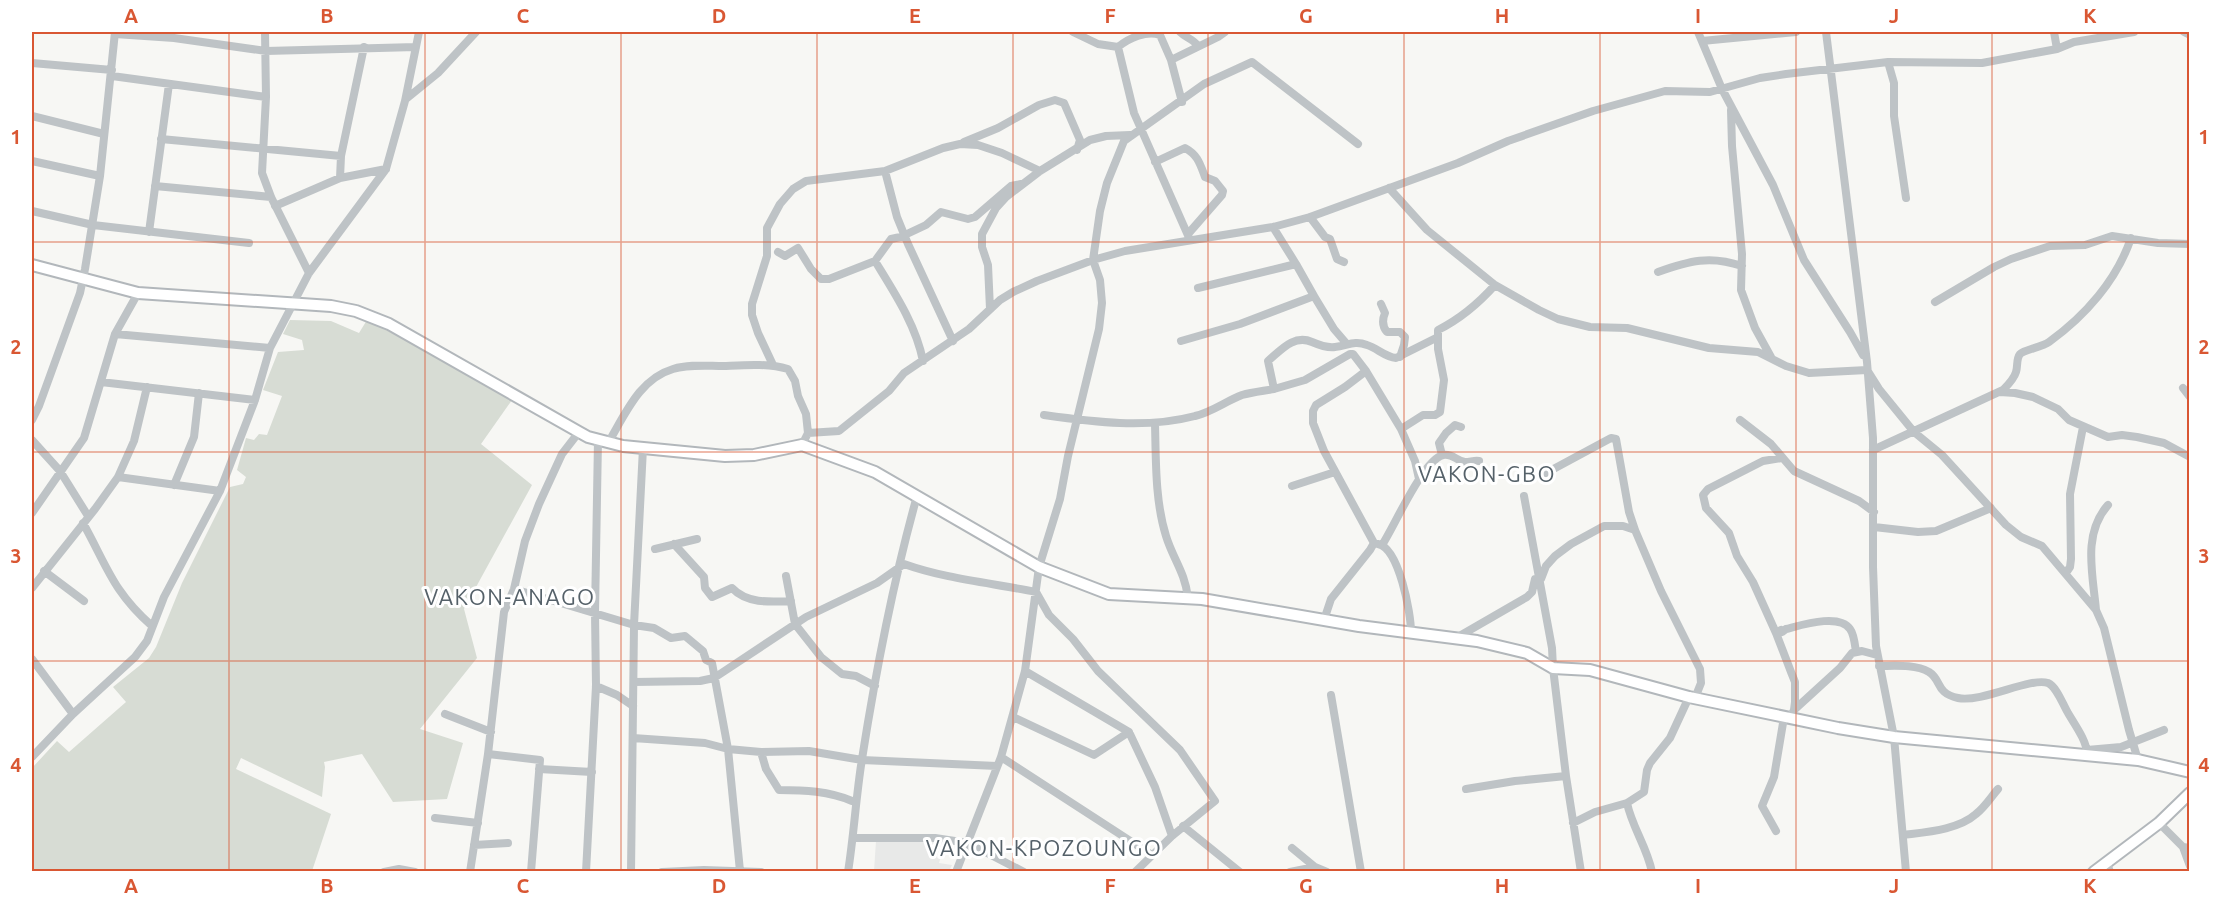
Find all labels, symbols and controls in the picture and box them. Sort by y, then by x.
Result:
text: A [124,4,138,27]
text: B [320,4,334,27]
text: C [517,4,530,27]
text: D [712,4,726,27]
text: E [909,4,921,27]
text: F [1104,4,1116,27]
text: G [1299,4,1313,27]
text: H [1495,4,1509,27]
text: I [1695,4,1701,27]
text: J [1889,4,1899,27]
text: K [2083,4,2097,27]
text: 1 [10,125,22,148]
text: 1 [2198,125,2210,148]
text: 2 [10,335,22,358]
text: 2 [2198,335,2210,358]
district label: VAKON-GBO [1418,461,1556,486]
text: 3 [10,544,22,567]
text: 3 [2198,544,2210,567]
district label: VAKON-ANAGO [424,584,596,609]
text: 4 [10,753,22,776]
text: 4 [2198,753,2210,776]
district label: VAKON-KPOZOUNGO [926,835,1162,860]
text: A [124,874,138,897]
text: B [320,874,334,897]
text: C [517,874,530,897]
text: D [712,874,726,897]
text: E [909,874,921,897]
text: F [1104,874,1116,897]
text: G [1299,874,1313,897]
text: H [1495,874,1509,897]
text: I [1695,874,1701,897]
text: J [1889,874,1899,897]
text: K [2083,874,2097,897]

